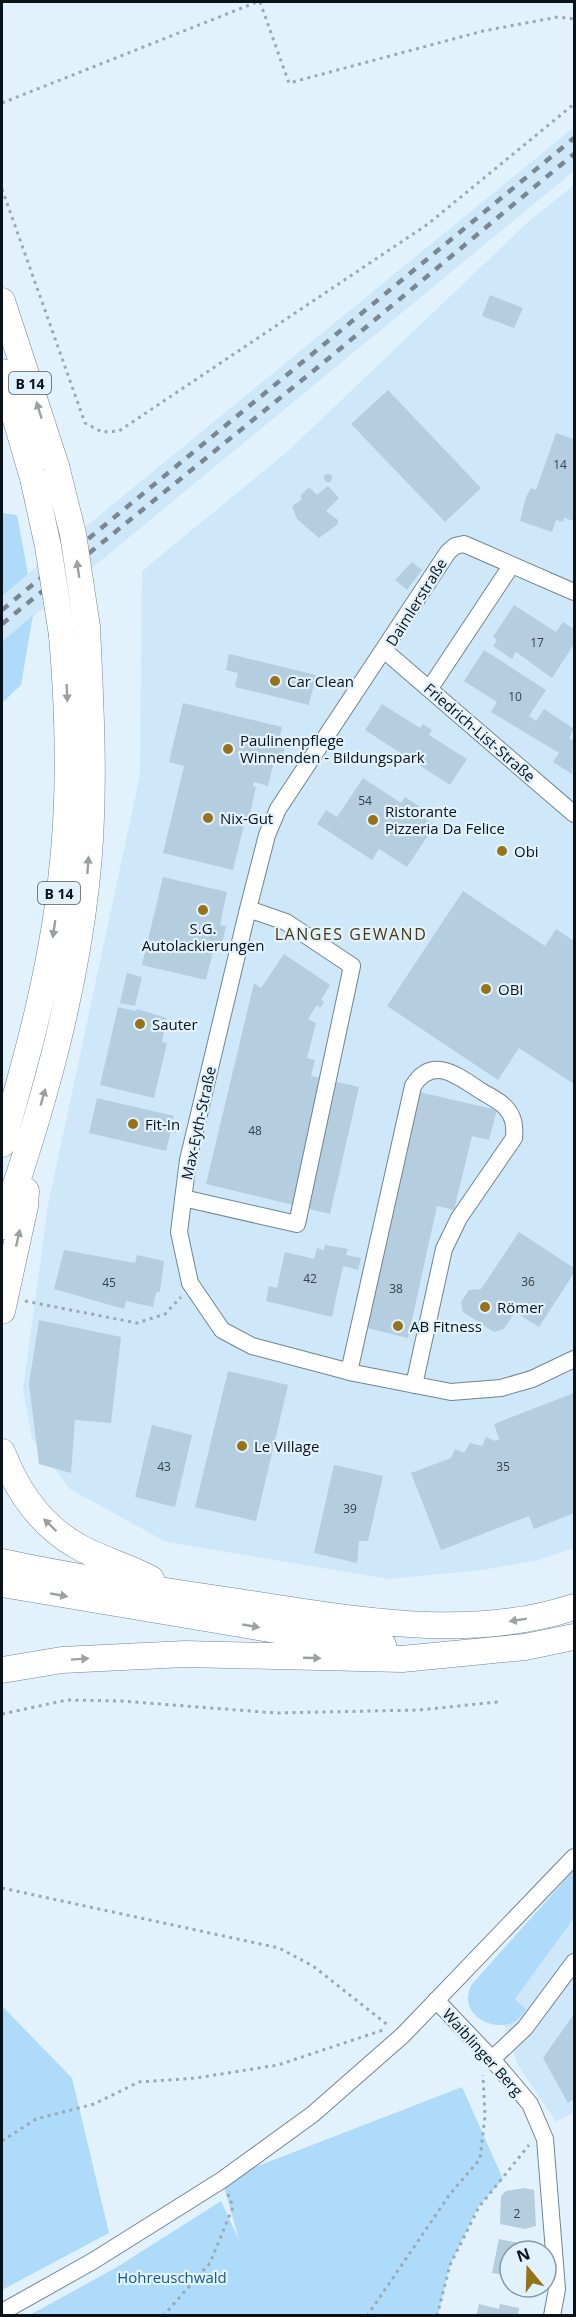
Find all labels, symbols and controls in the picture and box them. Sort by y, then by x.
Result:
road number: B 14 [9,372,51,394]
one-way arrow [34,401,43,419]
house number: 14 [553,456,567,473]
street label: Daimlerstraße [381,554,451,650]
one-way arrow [74,559,83,578]
house number: 17 [530,634,544,651]
place label: Car Clean [287,671,354,691]
marker: Car Clean [268,674,282,688]
street label: Friedrich-List-Straße [420,678,540,786]
one-way arrow [62,684,71,703]
house number: 10 [508,688,522,705]
place label: Paulinenpflege Winnenden - Bildungspark [240,730,425,767]
marker: Paulinenpflege Winnenden - Bildungspark [221,742,235,756]
house number: 54 [358,792,372,809]
place label: Ristorante Pizzeria Da Felice [385,801,505,838]
place label: Nix-Gut [220,808,273,828]
marker: Nix-Gut [201,811,215,825]
marker: Ristorante Pizzeria Da Felice [366,813,380,827]
place label: Obi [514,841,539,861]
marker: Obi [495,844,509,858]
one-way arrow [83,855,93,874]
road number: B 14 [38,882,80,904]
marker: S.G. Autolackierungen [196,903,210,917]
place label: S.G. Autolackierungen [142,918,264,955]
one-way arrow [49,920,58,939]
district label: LANGES GEWAND [275,923,427,945]
place label: OBI [498,979,524,999]
marker: OBI [479,982,493,996]
place label: Sauter [152,1014,198,1034]
marker: Sauter [133,1017,147,1031]
street label: Max-Eyth-Straße [176,1064,220,1182]
one-way arrow [39,1088,48,1106]
place label: Fit-In [145,1114,180,1134]
marker: Fit-In [126,1117,140,1131]
house number: 48 [248,1122,262,1139]
one-way arrow [13,1229,23,1247]
house number: 42 [303,1270,317,1287]
house number: 36 [521,1273,535,1290]
house number: 45 [102,1274,116,1291]
house number: 38 [389,1280,403,1297]
place label: Römer [497,1297,544,1317]
marker: Römer [478,1300,492,1314]
place label: AB Fitness [410,1316,482,1336]
marker: AB Fitness [391,1319,405,1333]
place label: Le Village [254,1436,319,1456]
marker: Le Village [235,1439,249,1453]
house number: 43 [157,1458,171,1475]
house number: 35 [496,1458,510,1475]
house number: 39 [343,1500,357,1517]
one-way arrow [43,1519,57,1533]
one-way arrow [50,1591,69,1600]
one-way arrow [508,1616,527,1625]
one-way arrow [242,1622,261,1631]
one-way arrow [303,1653,322,1662]
one-way arrow [71,1654,90,1664]
street label: Waiblinger Berg [438,2004,528,2100]
house number: 2 [514,2205,521,2222]
north arrow [498,2239,558,2299]
text: N [513,2242,533,2267]
park label: Hohreuschwald [117,2267,227,2287]

